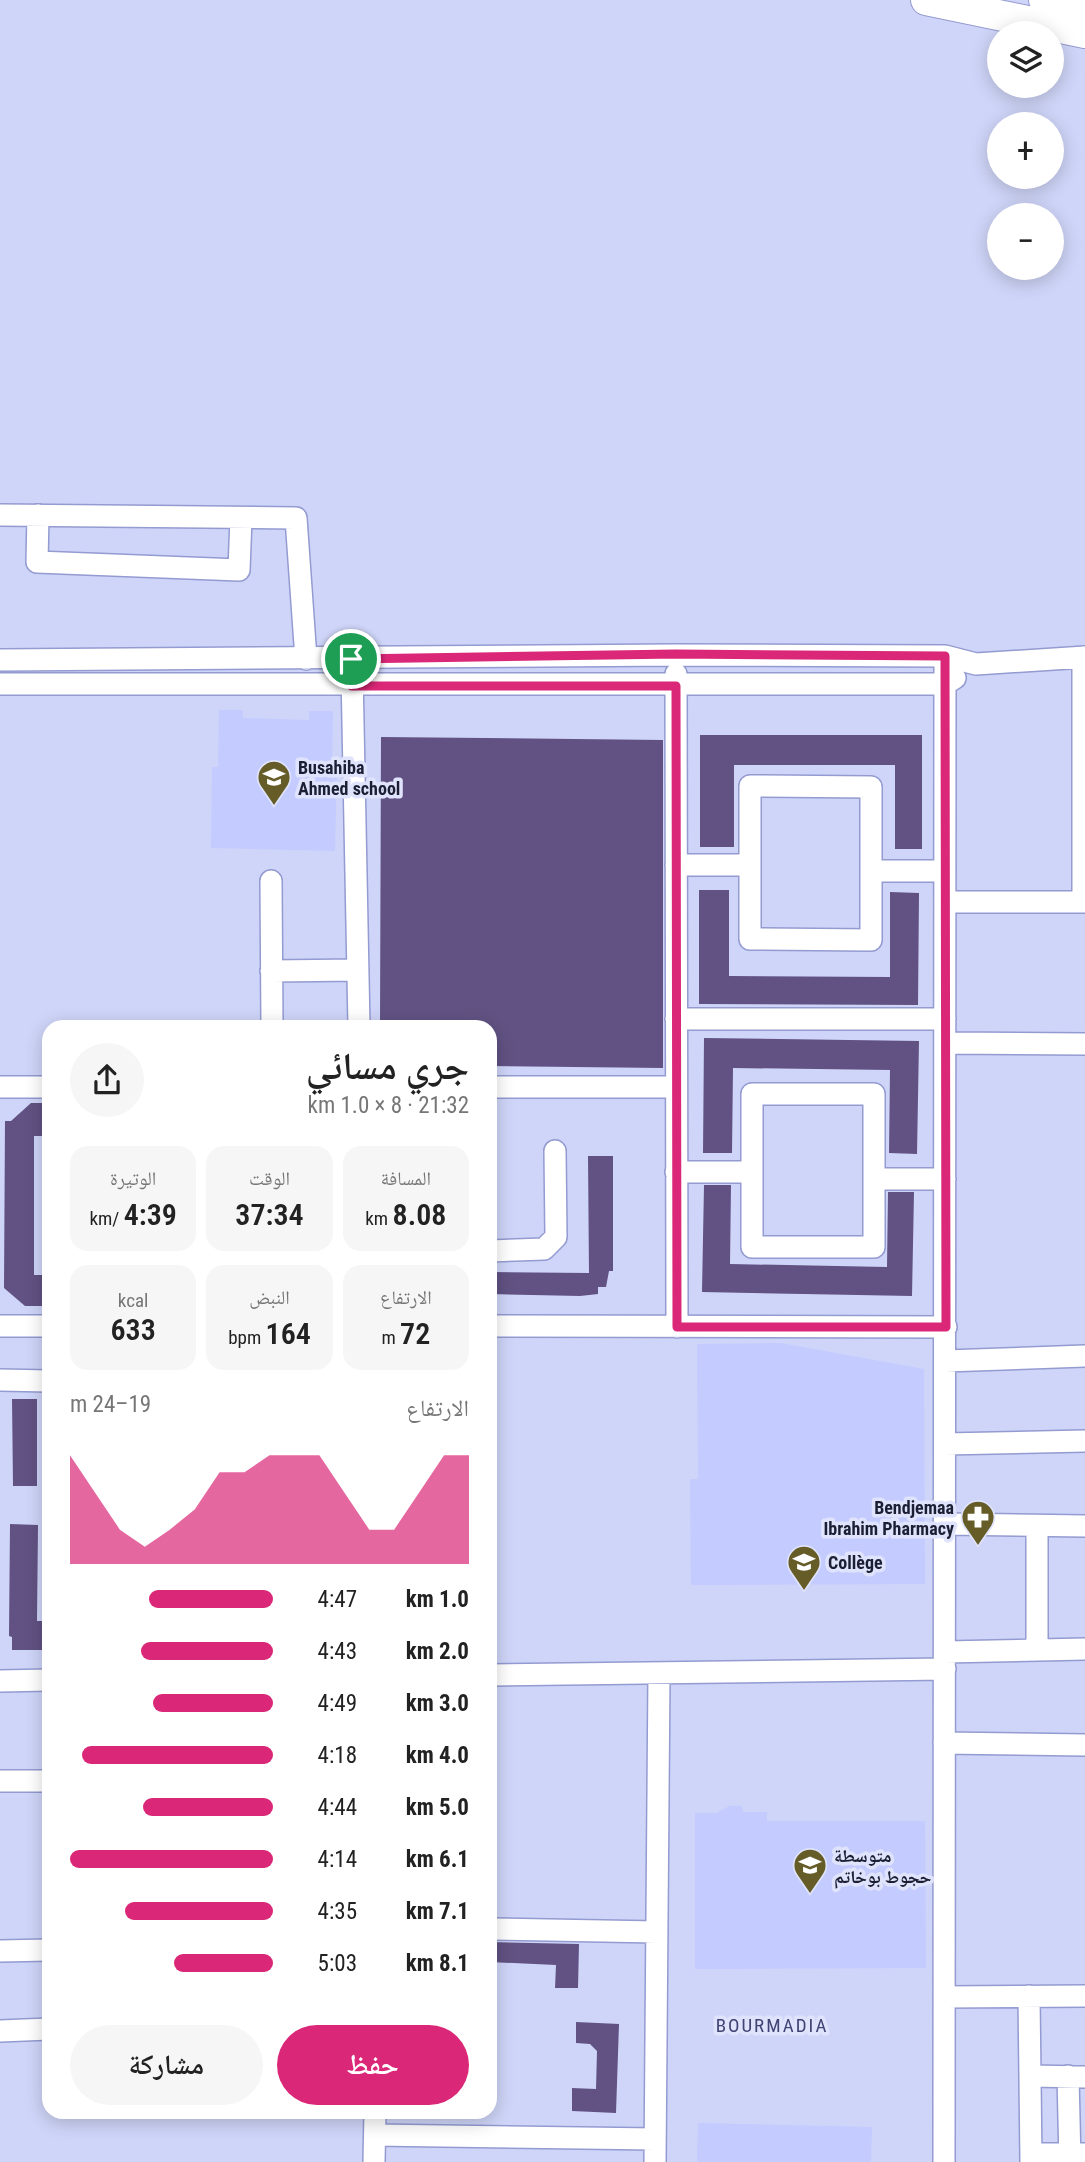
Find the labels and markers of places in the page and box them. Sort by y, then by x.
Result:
pin [321,629,381,689]
place label: Busahiba Ahmed school [298,757,400,799]
school or university icon: Busahiba Ahmed school [255,758,293,807]
place label: Bendjemaa Ibrahim Pharmacy [824,1497,954,1539]
pharmacy icon: Bendjemaa Ibrahim Pharmacy [959,1498,997,1547]
school or university icon: Collège [785,1543,823,1592]
place label: Collège [828,1552,883,1573]
place label: متوسطة حجوط بوخاتم [834,1845,932,1889]
school or university icon: متوسطة حجوط بوخاتم [791,1846,829,1895]

